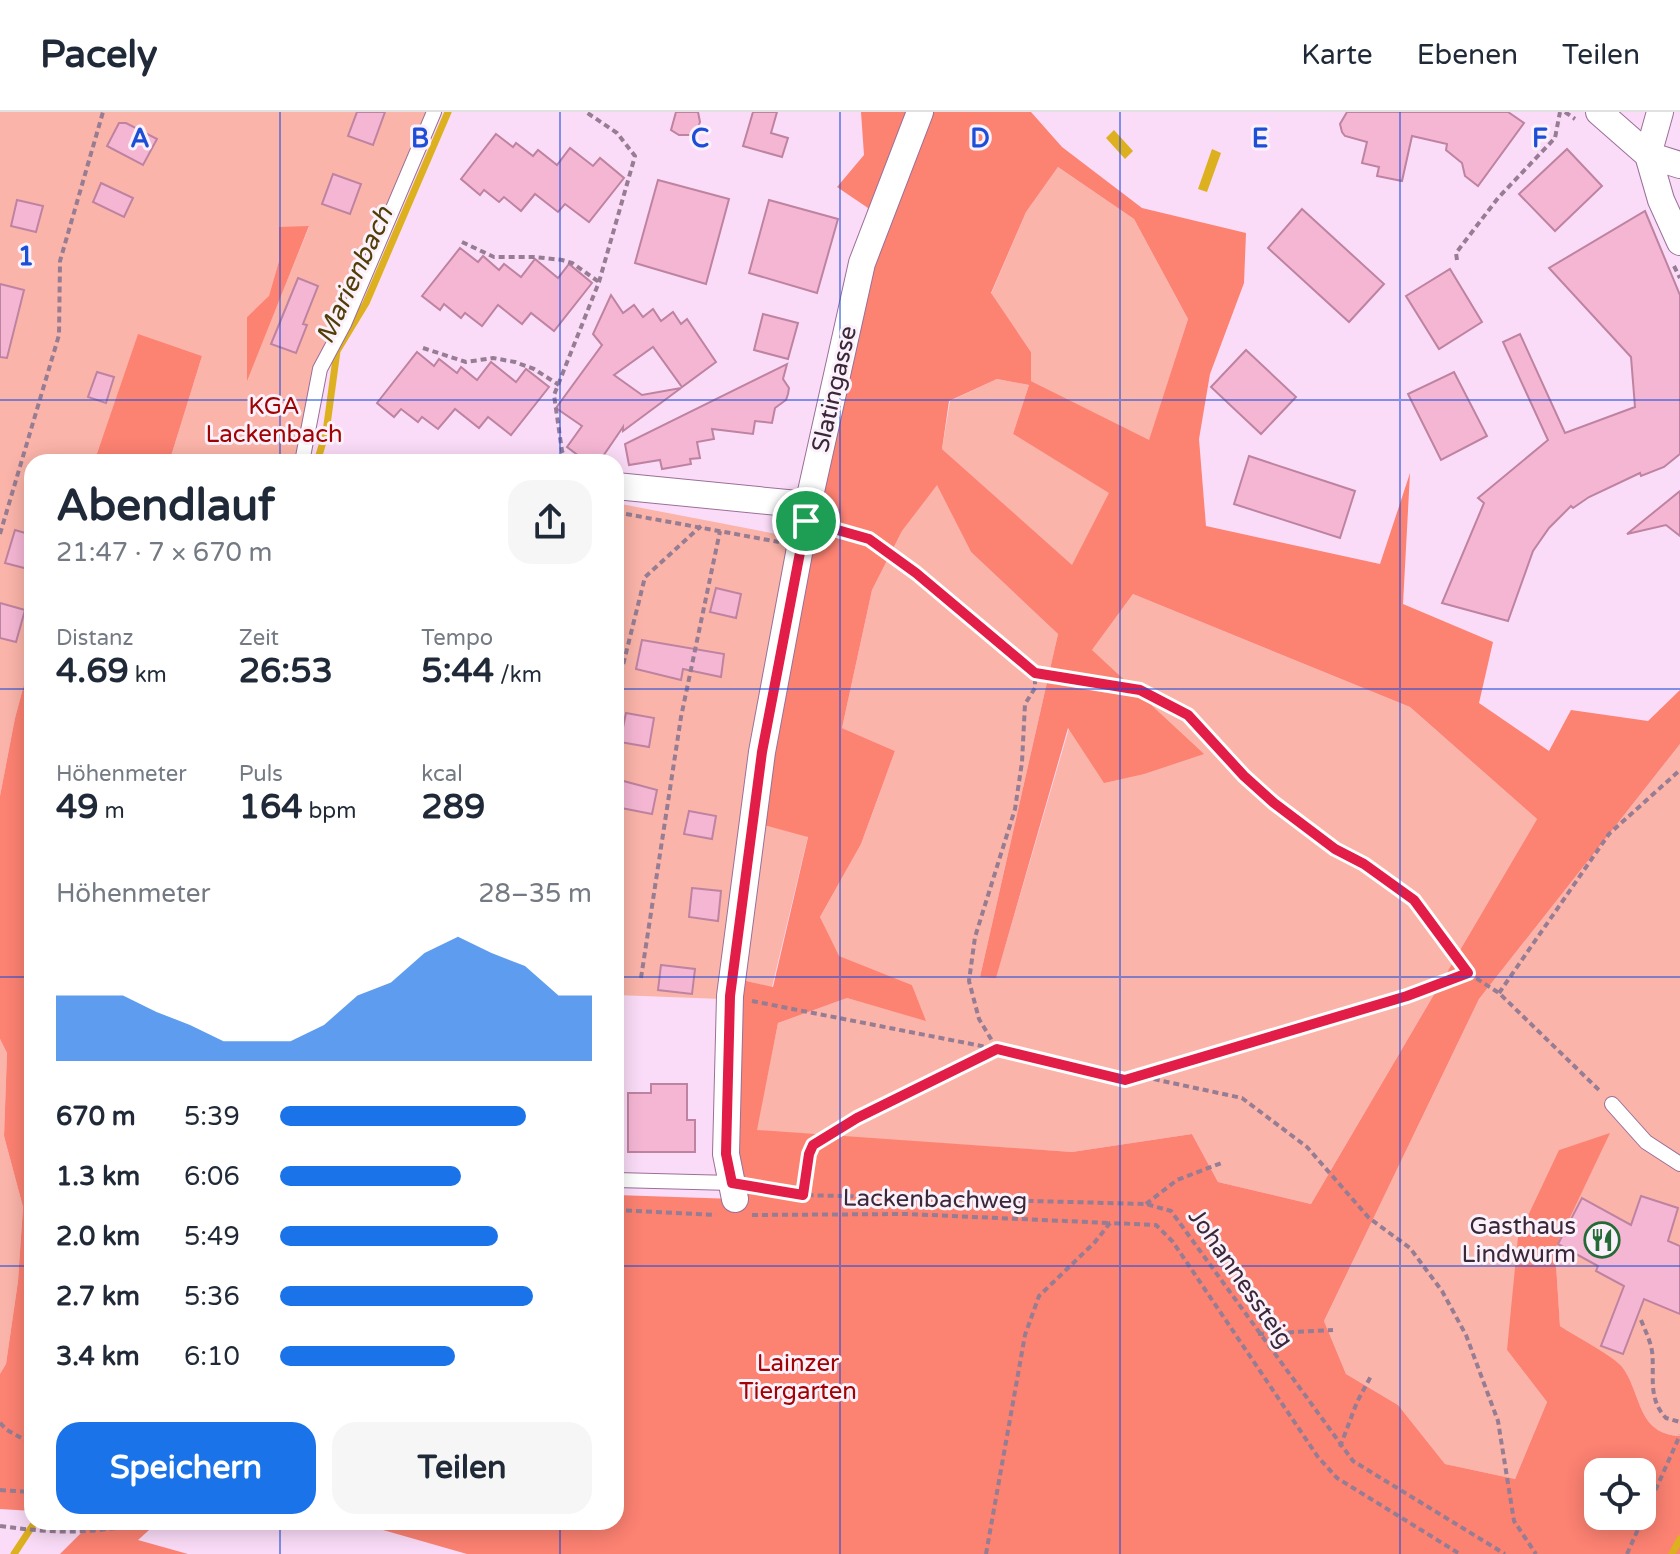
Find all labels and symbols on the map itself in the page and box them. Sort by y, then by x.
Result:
text: A [130,123,150,154]
text: B [411,123,429,154]
text: C [691,123,709,154]
text: D [970,123,990,154]
text: E [1252,123,1268,154]
text: F [1532,123,1548,154]
water label: Marienbach [309,201,400,349]
text: 1 [18,241,34,272]
street label: Slatingasse [806,323,863,455]
park label: KGA Lackenbach [205,392,343,449]
pin [772,487,840,555]
street label: Lackenbachweg [842,1183,1028,1216]
street label: Johannessteig [1182,1203,1299,1354]
place label: Gasthaus Lindwurm [1462,1212,1576,1269]
restaurant icon: Gasthaus Lindwurm [1583,1221,1621,1259]
park label: Lainzer Tiergarten [739,1349,857,1406]

